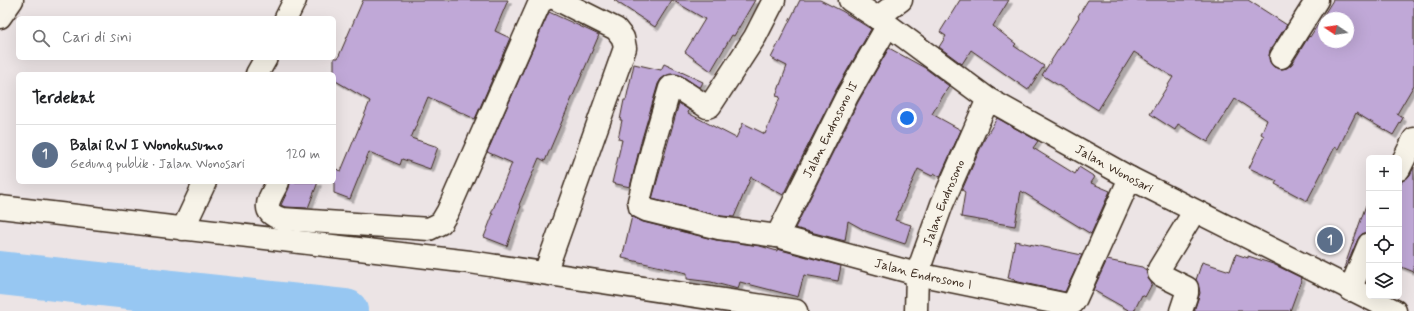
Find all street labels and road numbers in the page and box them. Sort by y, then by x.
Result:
street label: Jalan Endrosono II [799,78,862,181]
street label: Jalan Wonosari [1072,141,1156,197]
street label: Jalan Endrosono [919,157,969,249]
street label: Jalan Endrosono I [873,254,973,294]

